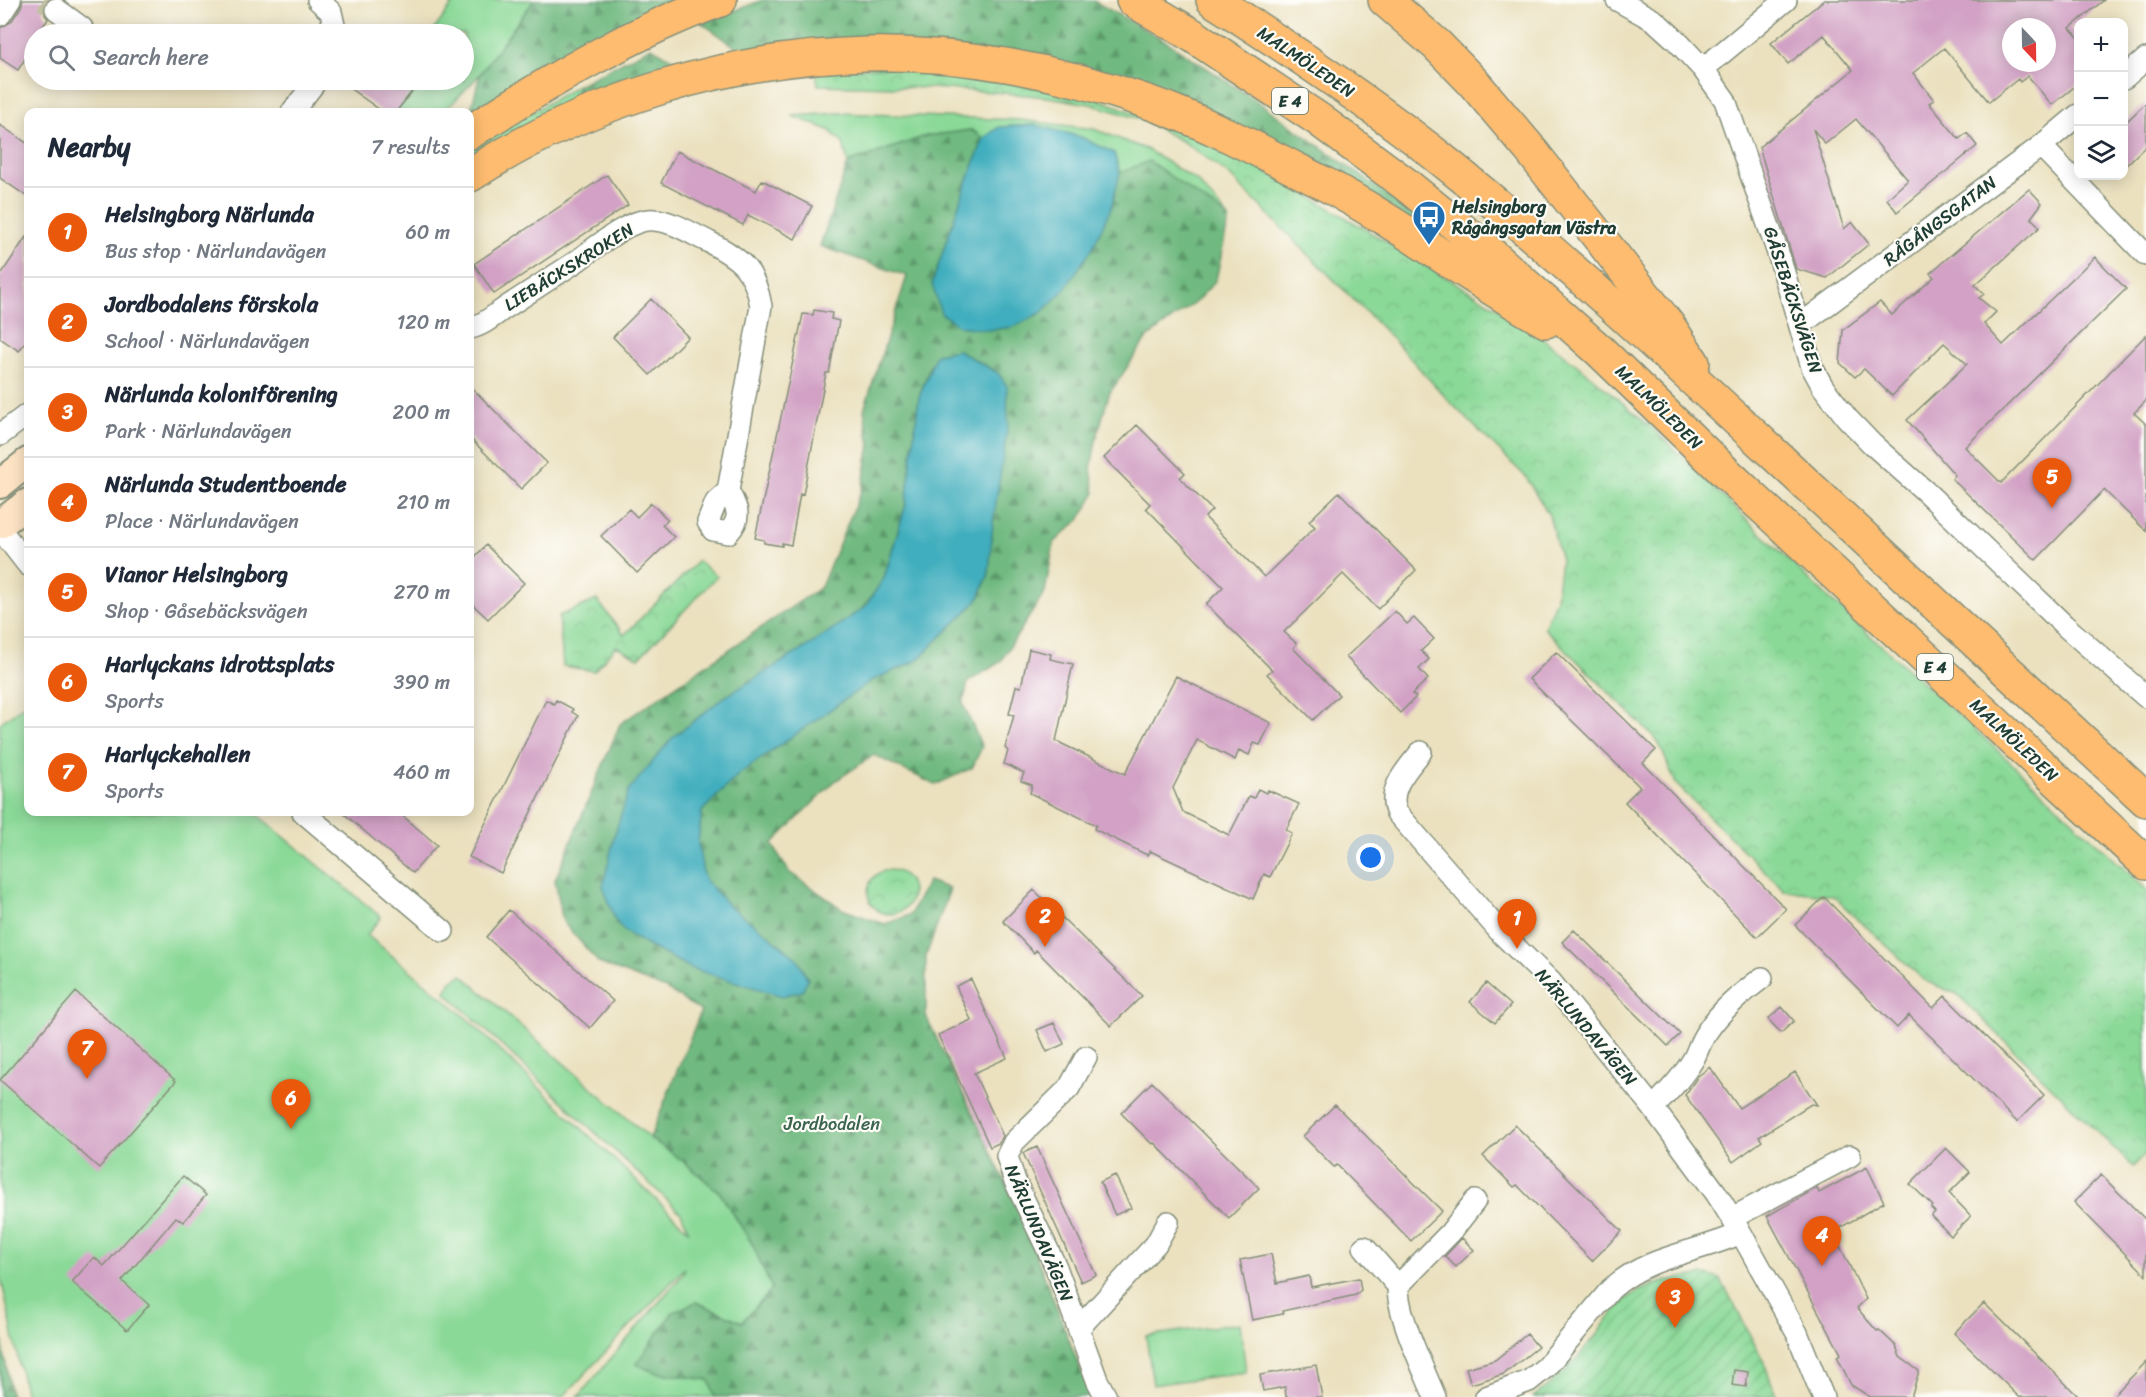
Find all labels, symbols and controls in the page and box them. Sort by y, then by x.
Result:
street label: MALMÖLEDEN [1250,17,1362,107]
north arrow [2002,18,2056,72]
map controls [2074,18,2128,180]
button: + [2074,18,2128,72]
search box [24,24,474,90]
text: Search here [93,38,209,77]
icon: search [45,41,78,74]
button: − [2074,72,2128,126]
road number: E 4 [1272,88,1308,114]
text: Nearby [48,124,130,170]
button: layers [2074,126,2128,180]
text: 7 results [371,130,450,165]
street label: RÅGÅNGSGATAN [1876,167,2004,275]
place label: Helsingborg Rågångsgatan Västra [1451,191,1616,244]
text: Helsingborg Närlunda [105,195,314,234]
bus stop icon: Helsingborg Rågångsgatan Västra [1411,199,1447,246]
street label: LIEBÄCKSKROKEN [497,214,641,320]
text: 1 [63,215,72,250]
text: 60 m [405,215,450,250]
street label: GÅSEBÄCKSVÄGEN [1754,222,1832,378]
text: Bus stop · Närlundavägen [105,234,326,269]
text: Jordbodalens förskola [105,285,318,324]
text: 2 [62,305,73,340]
text: 120 m [397,305,450,340]
text: School · Närlundavägen [105,324,310,359]
street label: MALMÖLEDEN [1607,356,1711,458]
text: Närlunda koloniförening [105,375,338,414]
text: 3 [62,395,73,430]
text: 200 m [393,395,450,430]
text: Park · Närlundavägen [105,414,292,449]
pin: 5 [2032,458,2072,508]
text: Närlunda Studentboende [105,465,347,504]
text: 4 [61,485,74,520]
text: 210 m [397,485,450,520]
text: Place · Närlundavägen [105,504,299,539]
text: Vianor Helsingborg [105,555,288,594]
text: 5 [61,575,74,610]
text: 270 m [394,575,450,610]
text: Shop · Gåsebäcksvägen [105,594,308,629]
text: Harlyckans idrottsplats [105,645,334,684]
road number: E 4 [1917,654,1953,680]
text: 6 [62,665,73,700]
text: 390 m [394,665,450,700]
text: Sports [105,684,164,719]
street label: MALMÖLEDEN [1962,690,2066,790]
text: Harlyckehallen [105,735,251,774]
text: 7 [62,755,73,790]
text: 460 m [393,755,450,790]
text: Sports [105,774,164,809]
your location [1356,843,1385,872]
pin: 2 [1026,898,1064,947]
pin: 1 [1498,900,1537,949]
street label: NÄRLUNDAVÄGEN [1527,961,1646,1094]
pin: 7 [68,1030,106,1079]
pin: 6 [272,1080,310,1129]
park label: Jordbodalen [783,1108,880,1140]
street label: NÄRLUNDAVÄGEN [996,1159,1083,1307]
pin: 4 [1802,1216,1842,1266]
pin: 3 [1656,1278,1694,1328]

